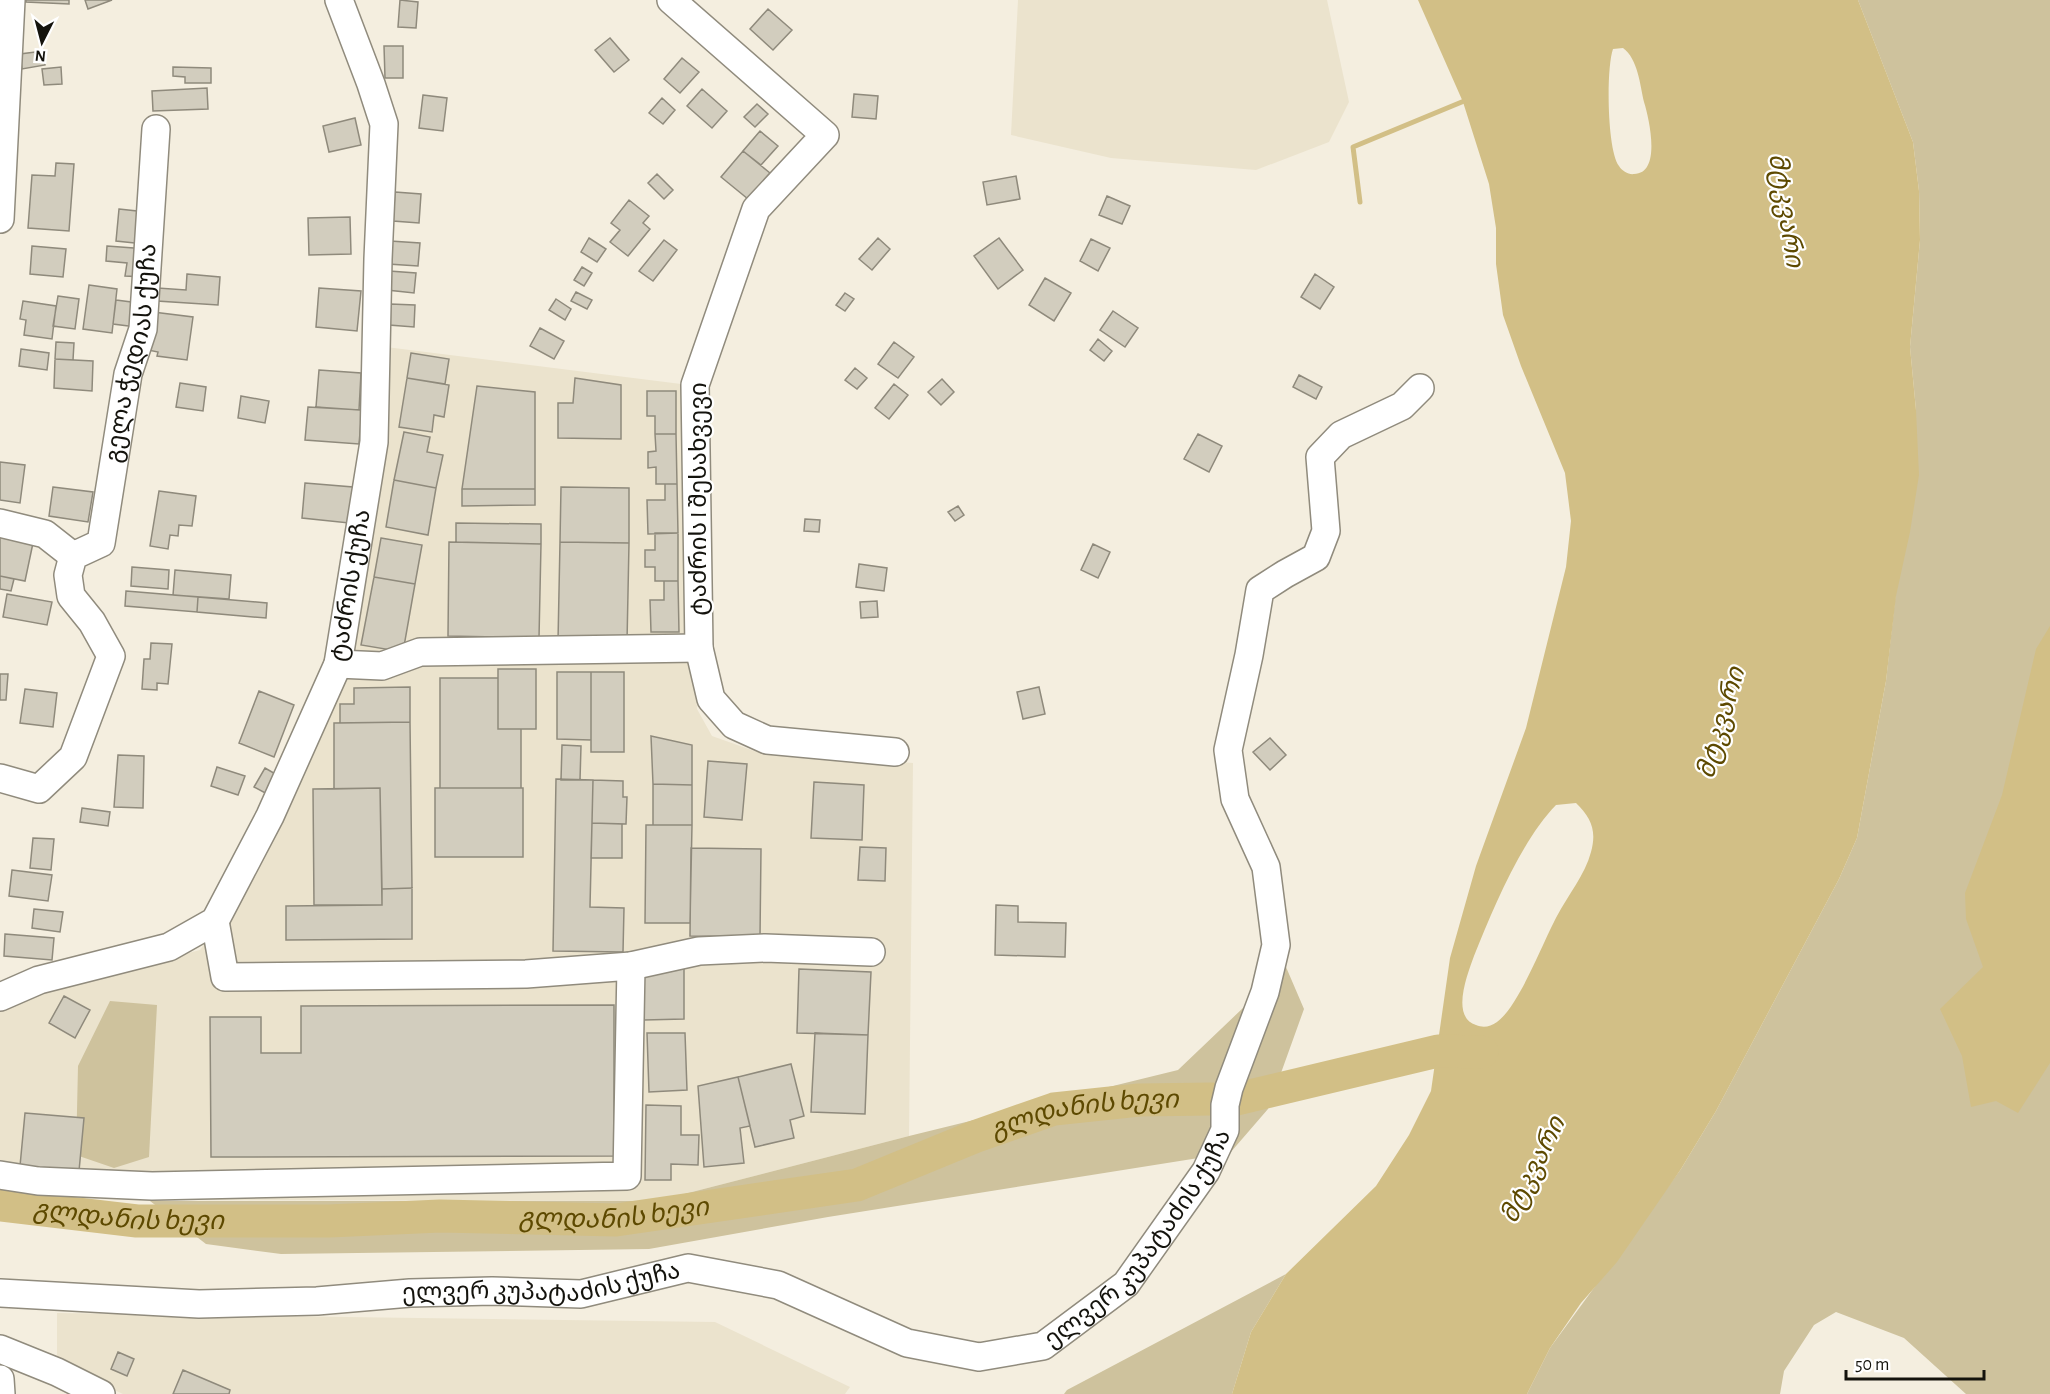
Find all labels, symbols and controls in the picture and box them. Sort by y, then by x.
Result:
north arrow [12,12,72,72]
text: N [34,47,47,64]
water label: მტკვარი [1762,151,1808,270]
street label: გელა ჭედიას ქუჩა [102,243,161,465]
street label: ტაძრის I შესახვევი [687,382,712,616]
street label: ტაძრის ქუჩა [327,508,375,664]
water label: მტკვარი [1693,663,1752,782]
water label: გლდანის ხევი [987,1086,1179,1145]
water label: მტკვარი [1496,1112,1572,1228]
street label: ელვერ კუპატაძის ქუჩა [1040,1126,1235,1353]
water label: გლდანის ხევი [518,1194,711,1234]
water label: გლდანის ხევი [32,1196,225,1236]
street label: ელვერ კუპატაძის ქუჩა [401,1258,683,1307]
scale bar [1846,1343,1984,1381]
text: 50 m [1855,1356,1889,1374]

